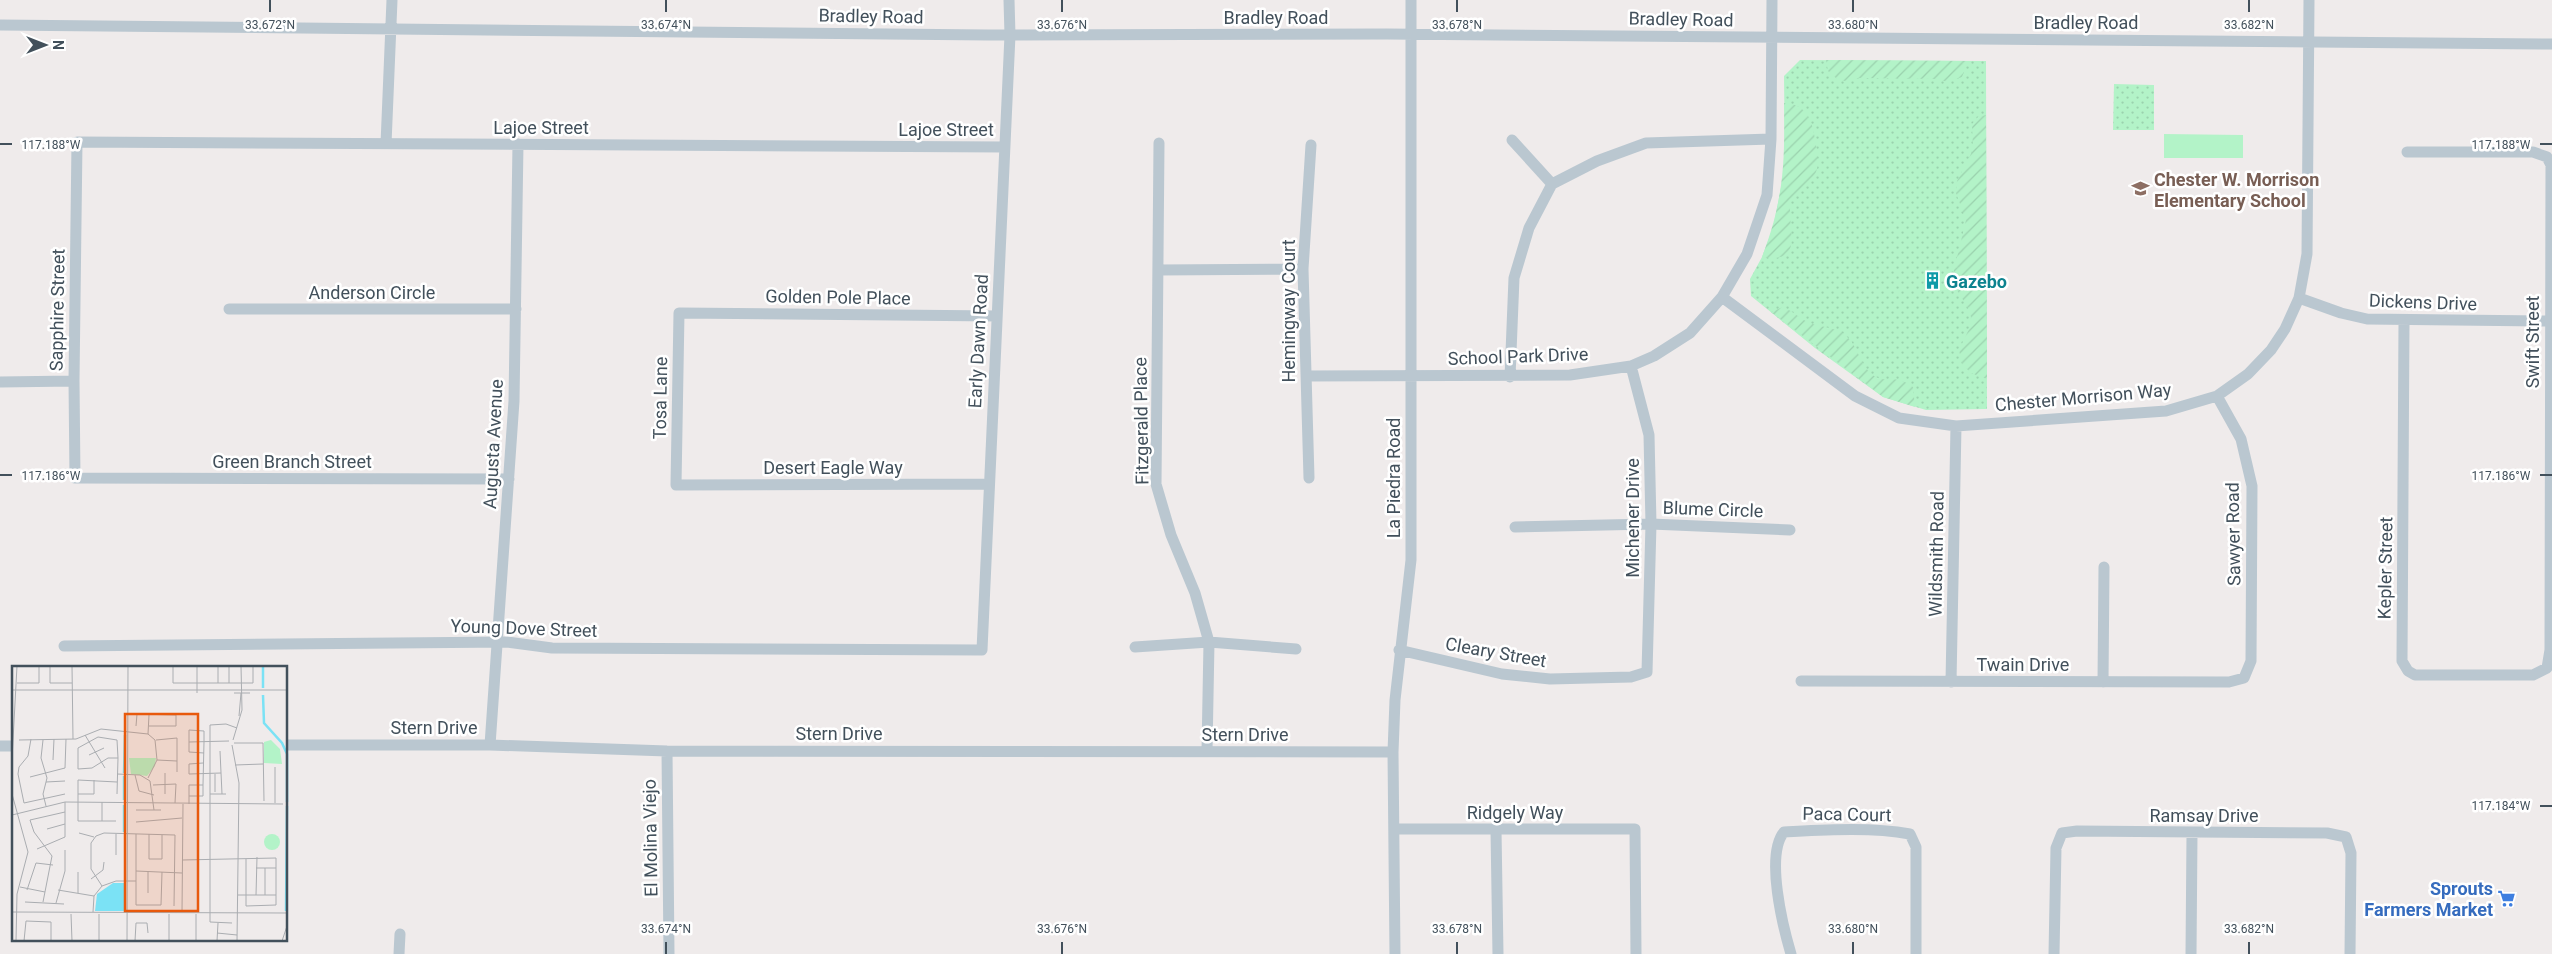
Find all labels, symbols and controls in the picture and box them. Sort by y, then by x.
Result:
street label: Bradley Road [818,5,924,27]
street label: Bradley Road [1224,7,1329,28]
street label: Bradley Road [1628,8,1734,30]
street label: Bradley Road [2034,12,2139,33]
text: 33.672°N [245,18,295,32]
text: 33.674°N [641,18,691,32]
text: 33.676°N [1037,18,1087,32]
text: 33.678°N [1432,18,1482,32]
text: 33.680°N [1828,18,1878,32]
text: 33.682°N [2224,18,2274,32]
north arrow [20,20,70,70]
text: N [50,40,66,50]
street label: Lajoe Street [493,117,589,138]
street label: Lajoe Street [898,119,994,140]
text: 117.188°W [22,138,81,152]
text: 117.188°W [2472,138,2531,152]
place label: Chester W. Morrison Elementary School [2154,169,2319,211]
school or university icon: Chester W. Morrison Elementary School [2130,179,2150,199]
street label: Hemingway Court [1278,239,1299,383]
street label: Sapphire Street [45,249,69,371]
building icon: Gazebo [1922,271,1942,291]
place label: Gazebo [1946,271,2007,292]
street label: Early Dawn Road [964,273,992,409]
street label: Anderson Circle [309,282,435,303]
street label: Golden Pole Place [765,285,911,309]
street label: Dickens Drive [2369,290,2477,314]
street label: Swift Street [2522,296,2543,388]
street label: School Park Drive [1447,343,1589,369]
street label: Tosa Lane [649,356,671,440]
street label: Fitzgerald Place [1129,357,1153,485]
street label: Augusta Avenue [479,379,507,509]
street label: Chester Morrison Way [1994,379,2172,415]
street label: La Piedra Road [1383,418,1404,538]
street label: Green Branch Street [212,451,372,472]
street label: Desert Eagle Way [763,457,903,478]
street label: Michener Drive [1622,458,1643,578]
text: 117.186°W [22,469,81,483]
text: 117.186°W [2472,469,2531,483]
street label: Sawyer Road [2222,482,2244,586]
street label: Wildsmith Road [1924,491,1948,617]
street label: Blume Circle [1662,497,1764,521]
street label: Kepler Street [2374,516,2396,620]
street label: Young Dove Street [450,615,598,641]
street label: Cleary Street [1444,633,1548,671]
street label: Twain Drive [1977,654,2069,675]
inset map [12,666,288,942]
street label: Stern Drive [390,717,478,738]
street label: Stern Drive [795,723,883,744]
street label: Stern Drive [1201,724,1289,745]
street label: El Molina Viejo [638,779,662,897]
text: 117.184°W [2472,799,2531,813]
street label: Ridgely Way [1467,802,1564,823]
street label: Paca Court [1802,803,1892,825]
street label: Ramsay Drive [2149,805,2259,826]
place label: Sprouts Farmers Market [2364,878,2493,920]
supermarket icon: Sprouts Farmers Market [2497,888,2517,908]
text: 33.674°N [641,922,691,936]
text: 33.676°N [1037,922,1087,936]
text: 33.678°N [1432,922,1482,936]
text: 33.680°N [1828,922,1878,936]
text: 33.682°N [2224,922,2274,936]

